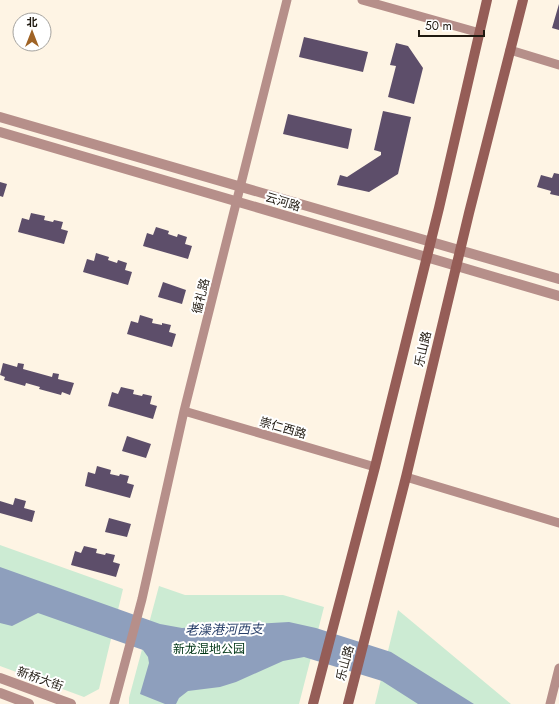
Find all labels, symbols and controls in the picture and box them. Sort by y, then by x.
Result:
north arrow [12,12,52,52]
scale bar [419,12,484,38]
text: 北 [27,14,38,30]
text: 50 m [425,17,452,35]
street label: 云河路 [263,188,303,216]
street label: 循礼路 [188,276,214,316]
street label: 乐山路 [410,329,436,369]
street label: 崇仁西路 [257,413,309,443]
water label: 老澡港河西支 [185,619,265,640]
park label: 新龙湿地公园 [173,640,245,658]
street label: 乐山路 [332,643,358,683]
street label: 新桥大街 [14,662,66,696]

